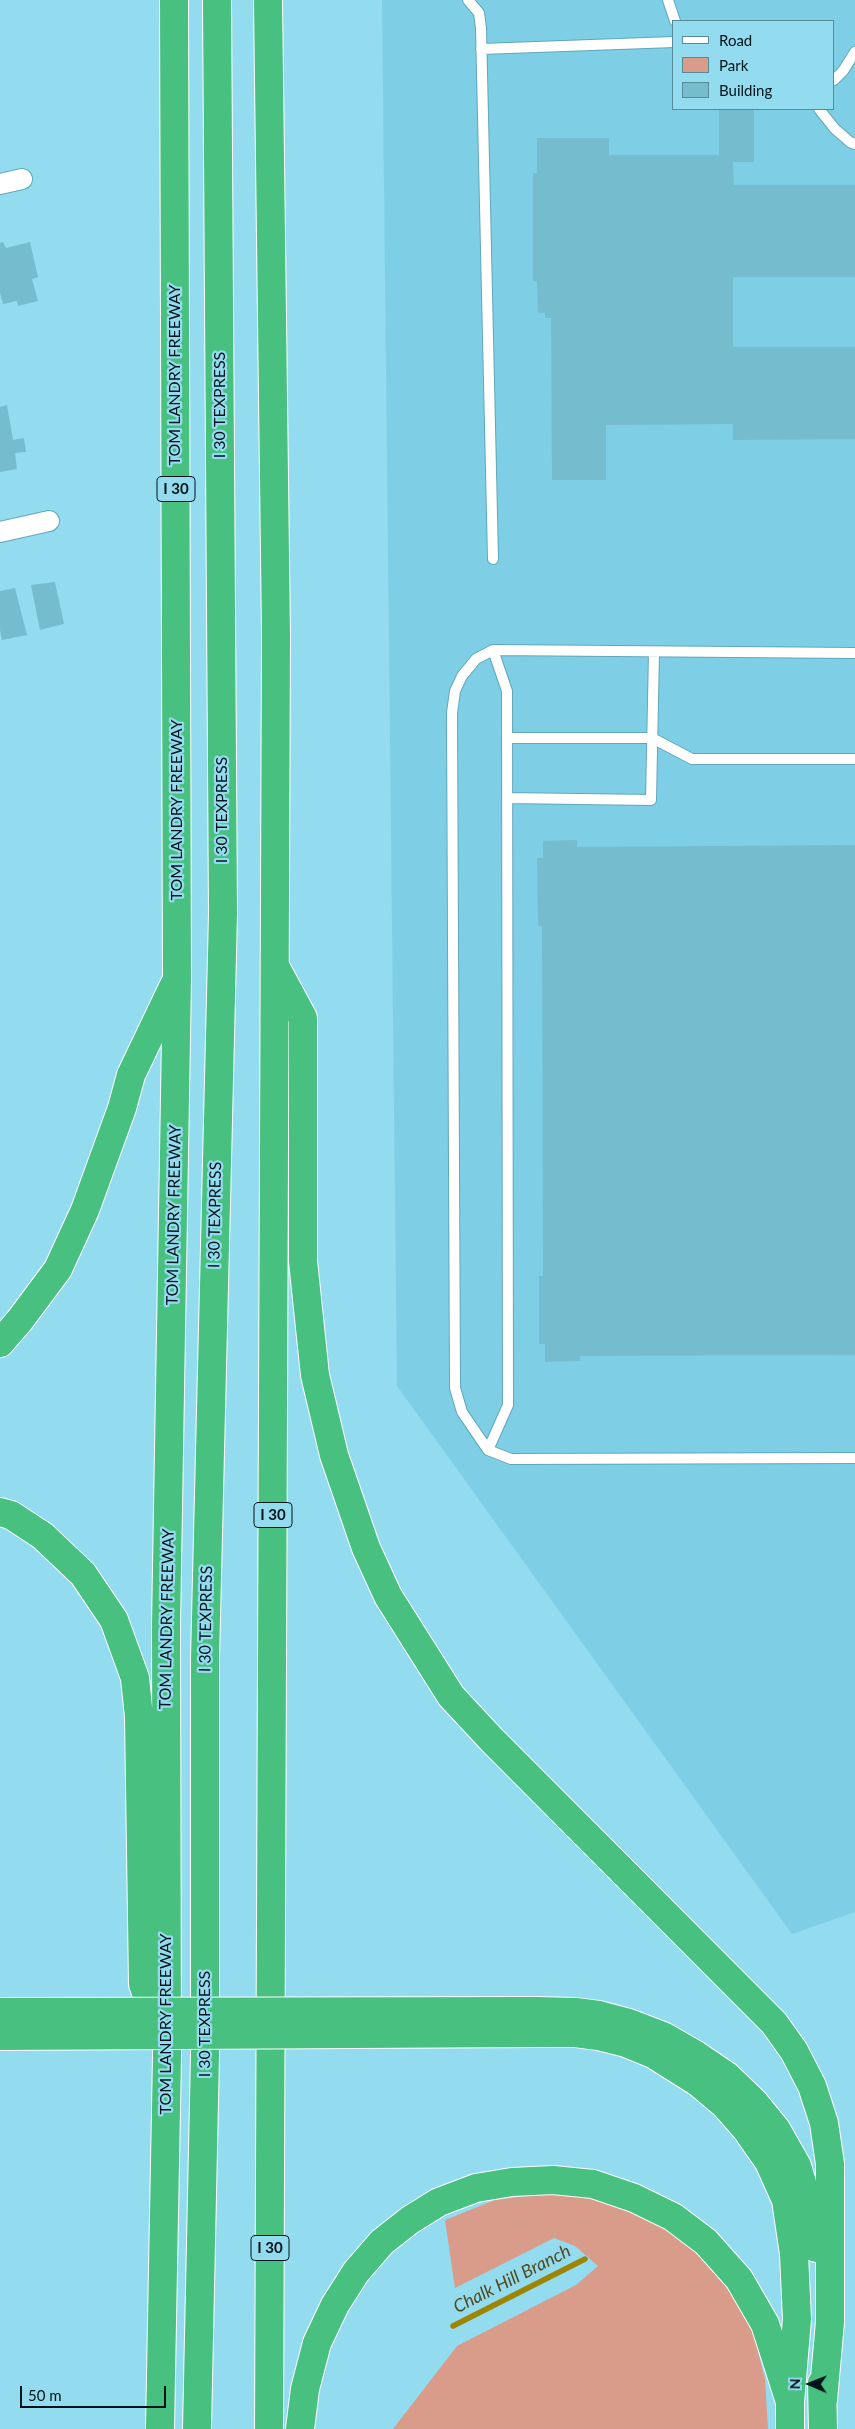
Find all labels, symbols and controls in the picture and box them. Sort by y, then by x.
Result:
legend [672,20,835,110]
text: Road [719,31,752,49]
text: Park [719,56,748,74]
text: Building [719,81,772,99]
street label: TOM LANDRY FREEWAY [165,285,185,465]
street label: I 30 TEXPRESS [210,352,230,458]
road number: I 30 [157,476,195,502]
street label: TOM LANDRY FREEWAY [167,720,187,900]
street label: I 30 TEXPRESS [212,757,232,863]
street label: TOM LANDRY FREEWAY [163,1124,185,1306]
street label: I 30 TEXPRESS [204,1162,226,1268]
road number: I 30 [254,1502,292,1528]
street label: TOM LANDRY FREEWAY [156,1528,178,1710]
street label: I 30 TEXPRESS [195,1566,217,1672]
street label: TOM LANDRY FREEWAY [156,1934,176,2114]
street label: I 30 TEXPRESS [195,1971,215,2077]
road number: I 30 [251,2236,289,2260]
water label: Chalk Hill Branch [450,2240,574,2318]
north arrow [785,2359,835,2409]
scale bar [22,2376,169,2408]
text: N [786,2378,803,2389]
text: 50 m [28,2386,62,2404]

